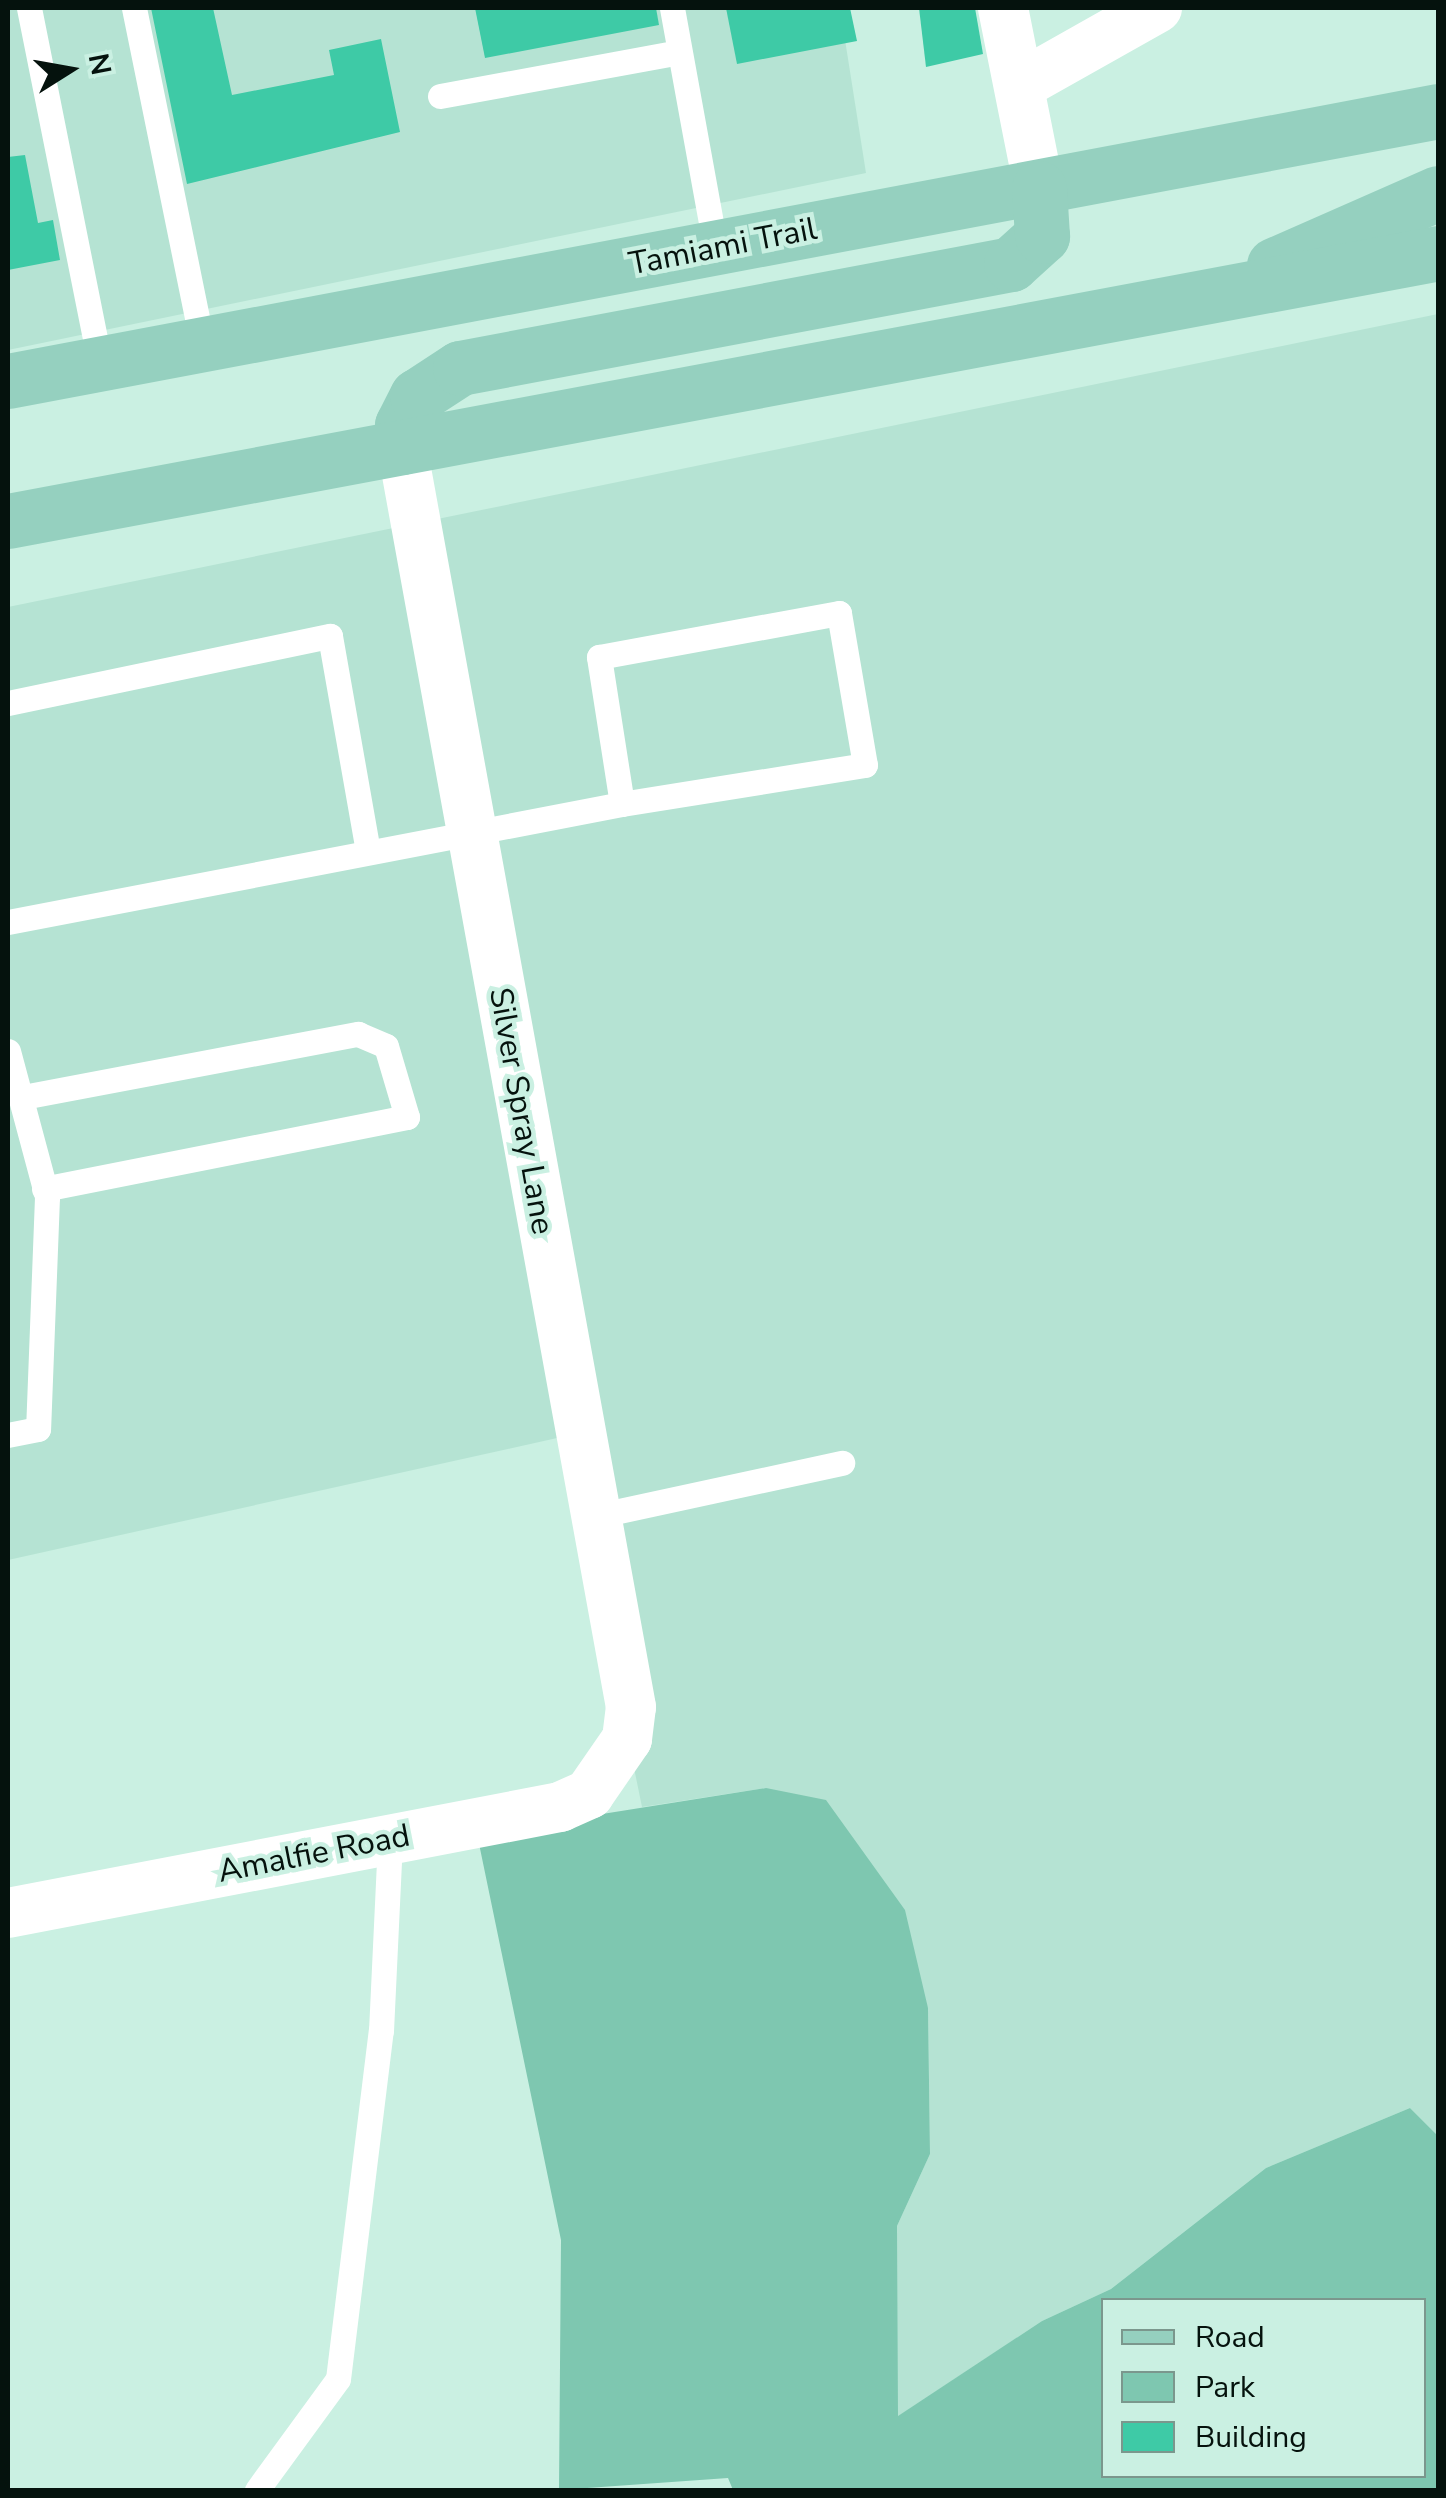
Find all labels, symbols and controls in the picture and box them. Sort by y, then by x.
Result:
north arrow [20,20,120,120]
text: N [79,50,120,78]
street label: Tamiami Trail [626,210,820,284]
street label: Silver Spray Lane [480,985,562,1237]
street label: Amalfie Road [215,1817,413,1891]
legend [1101,2298,1426,2478]
text: Road [1195,2317,1265,2358]
text: Park [1195,2367,1255,2408]
text: Building [1195,2417,1307,2458]

